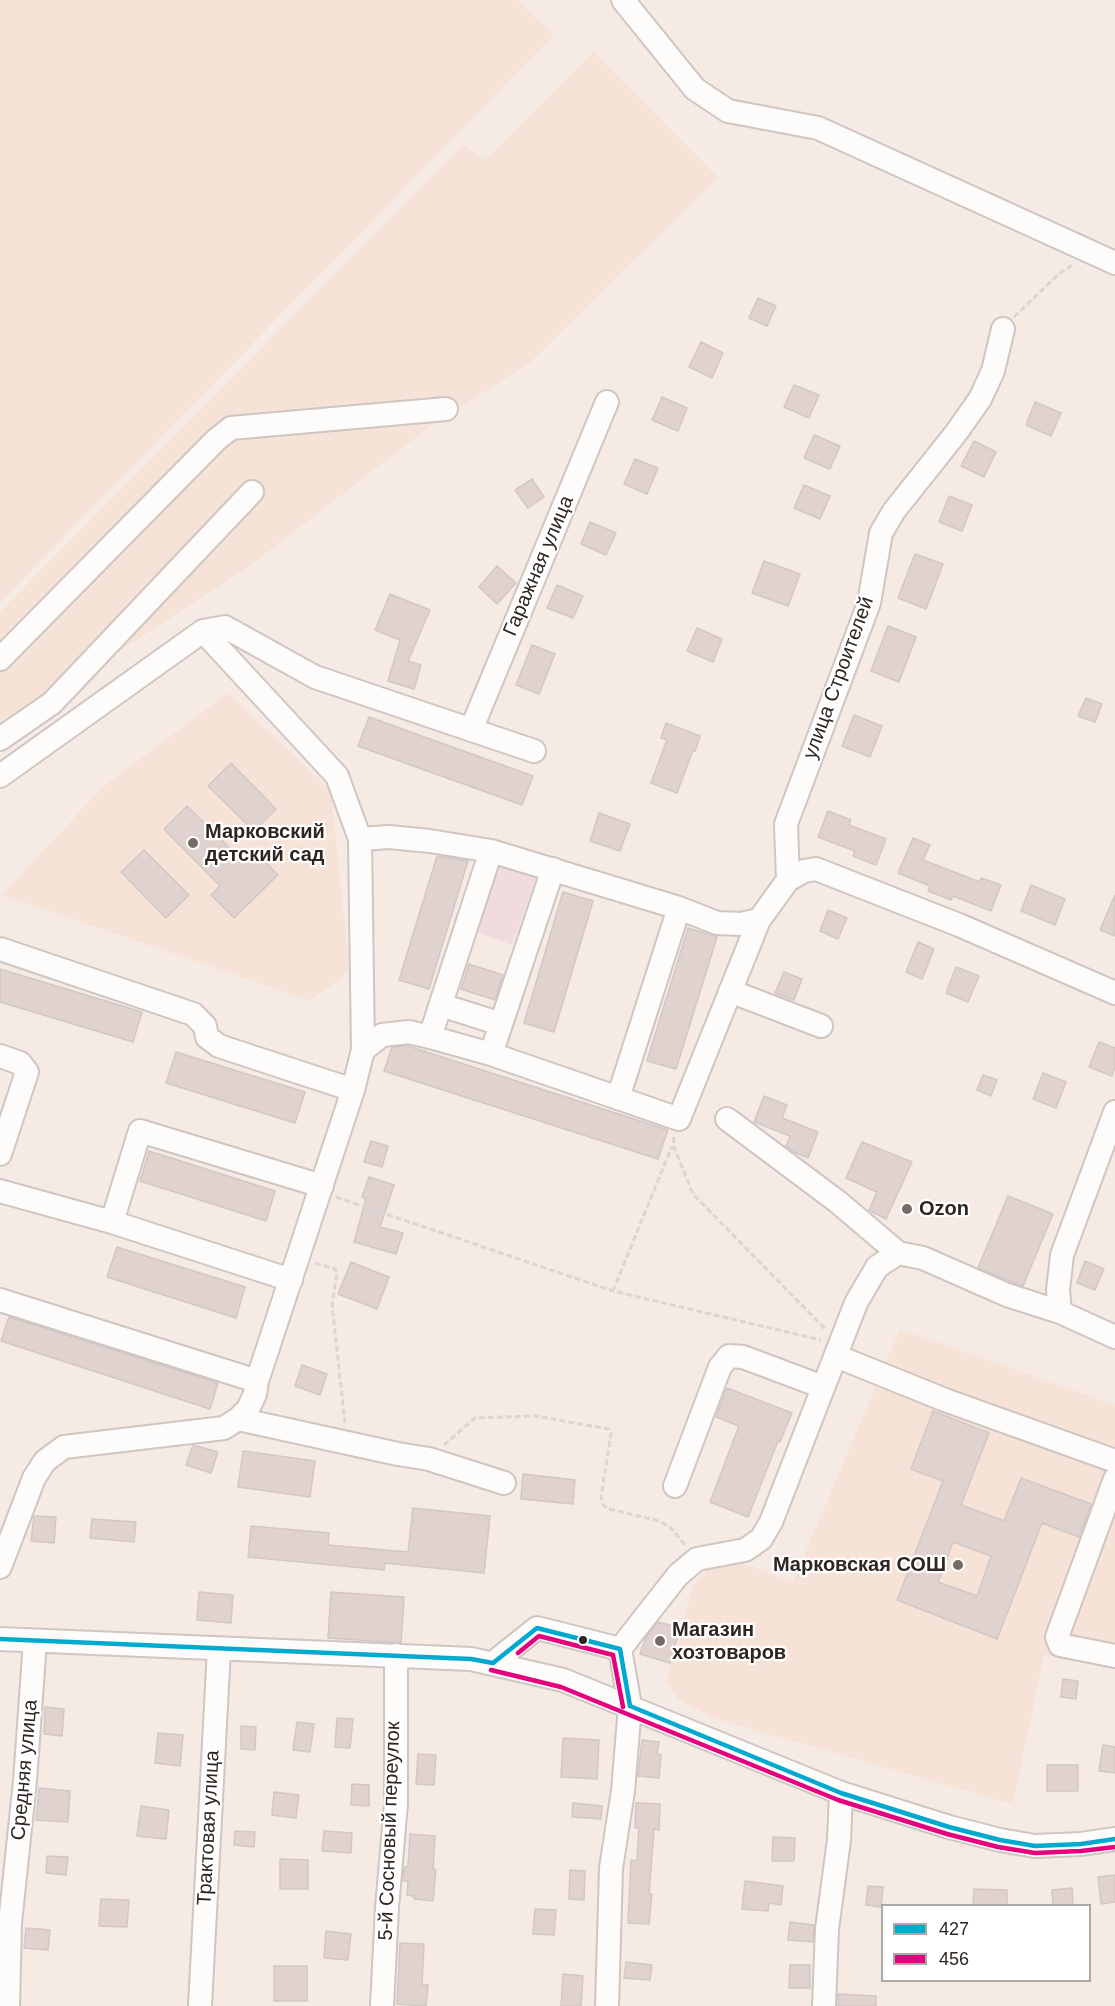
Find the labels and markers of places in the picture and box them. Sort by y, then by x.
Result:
place label: Марковский детский сад [205,820,325,867]
marker: Марковский детский сад [186,836,200,850]
place label: Ozon [919,1197,969,1221]
marker: Ozon [900,1202,914,1216]
place label: Марковская СОШ [773,1553,946,1577]
marker: Марковская СОШ [951,1558,965,1572]
place label: Магазин хозтоваров [672,1618,786,1665]
unlabelled marker [577,1634,589,1646]
marker: Магазин хозтоваров [653,1634,667,1648]

